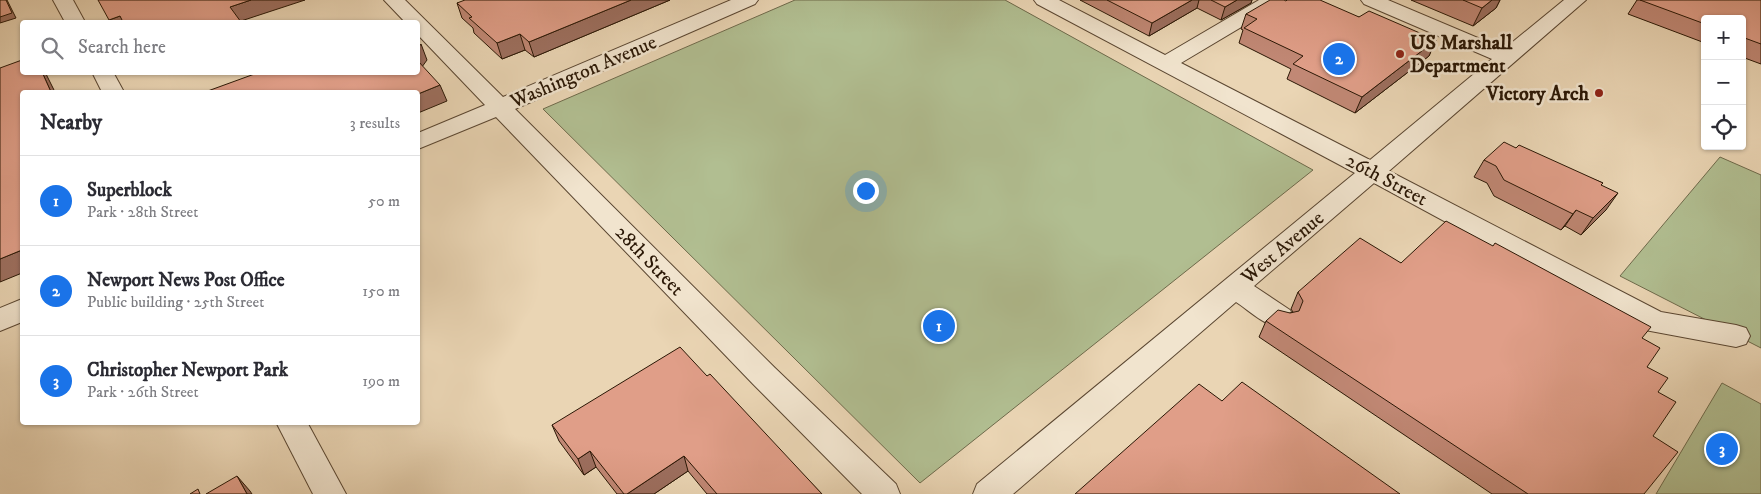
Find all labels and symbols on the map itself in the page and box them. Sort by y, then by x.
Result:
street label: Washington Avenue [506,30,661,115]
place label: US Marshall Department [1410,31,1513,79]
pin: 2 [1323,40,1355,78]
marker: US Marshall Department [1394,48,1406,60]
place label: Victory Arch [1485,82,1590,107]
marker: Victory Arch [1593,87,1605,99]
street label: 26th Street [1341,148,1431,212]
your location [853,178,879,204]
street label: West Avenue [1236,206,1330,291]
street label: 28th Street [609,221,689,301]
pin: 1 [923,307,955,345]
pin: 3 [1706,430,1738,468]

